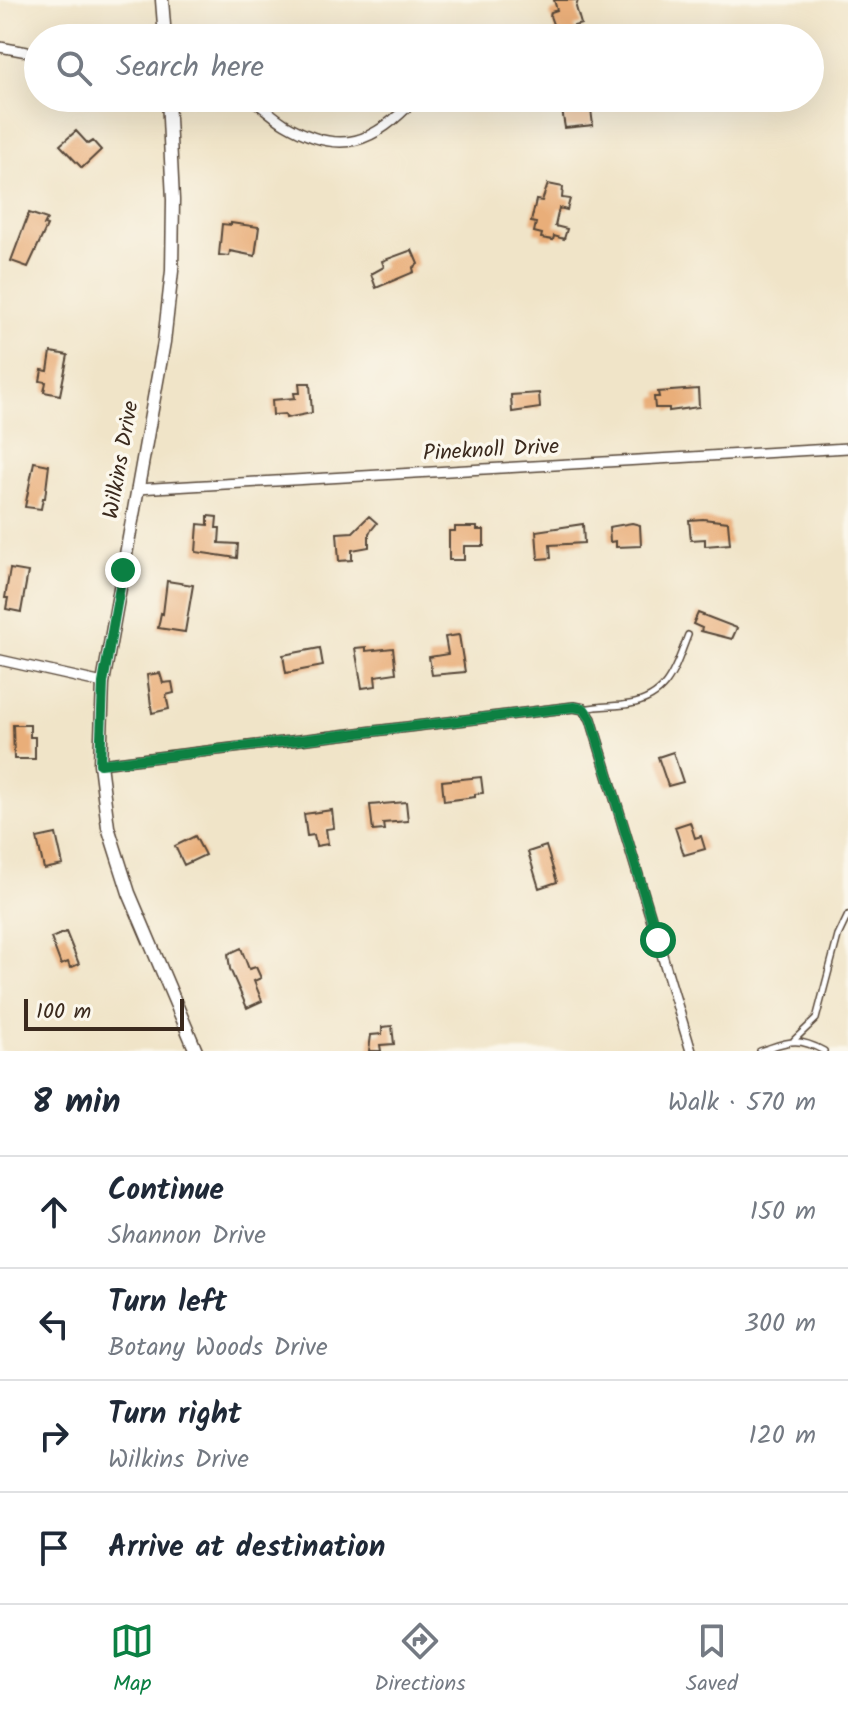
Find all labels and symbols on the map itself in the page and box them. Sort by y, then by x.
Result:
street label: Wilkins Drive [94,398,150,522]
street label: Pineknoll Drive [422,430,560,472]
route end [105,552,141,588]
route start [640,922,676,958]
scale bar [24,995,184,1031]

